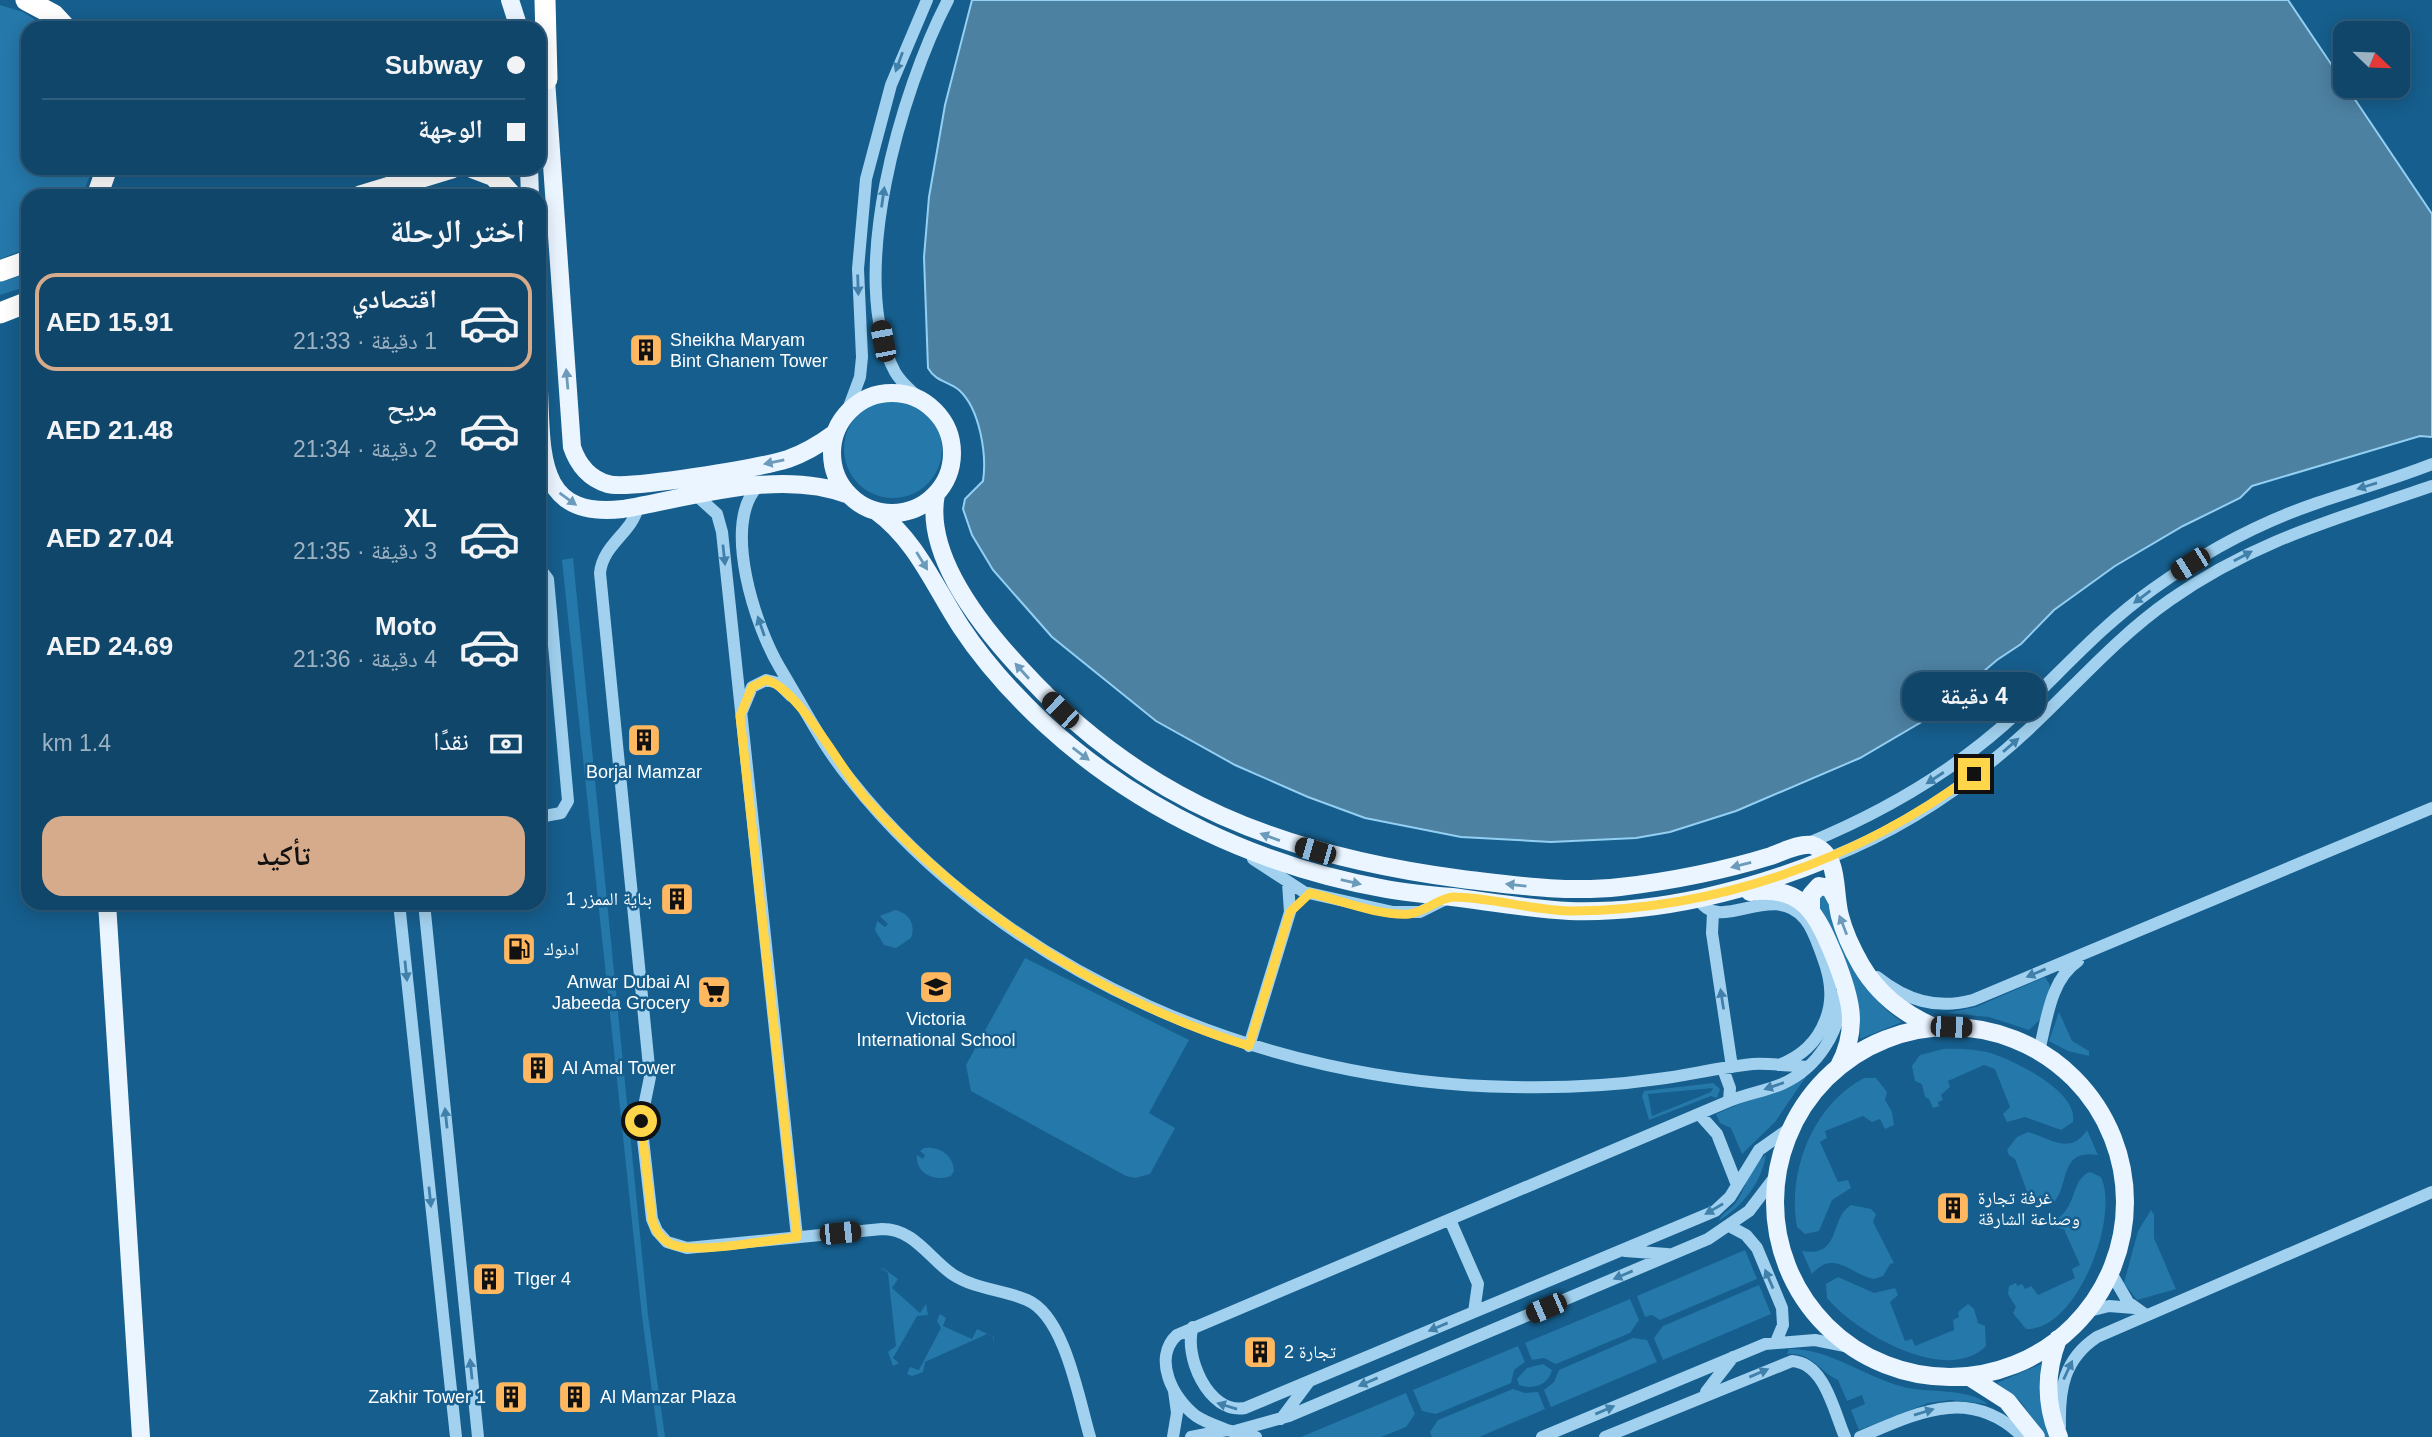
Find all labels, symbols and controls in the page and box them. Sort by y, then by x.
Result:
north arrow [2333,21,2410,98]
map controls [2333,21,2410,98]
text: Subway [385,50,483,80]
one-way arrow [894,52,905,73]
text: الوجهة [418,114,483,144]
one-way arrow [878,186,889,208]
text: اختر الرحلة [390,213,525,249]
one-way arrow [853,274,864,296]
text: اقتصادي [352,284,437,314]
icon: car [458,291,521,354]
text: AED 15.91 [46,307,173,337]
car [869,318,898,364]
text: 1 دقيقة · 21:33 [293,328,437,354]
place label: Sheikha Maryam Bint Ghanem Tower [670,330,828,371]
building icon: Sheikha Maryam Bint Ghanem Tower [627,331,665,369]
one-way arrow [561,368,572,390]
text: مريح [387,392,437,422]
icon: car [458,399,521,462]
text: AED 21.48 [46,415,173,445]
text: 2 دقيقة · 21:34 [293,436,437,462]
one-way arrow [763,457,785,468]
one-way arrow [2357,482,2378,492]
one-way arrow [559,492,577,506]
text: XL [404,503,437,533]
icon: car [458,507,521,570]
text: AED 27.04 [46,523,173,553]
text: 3 دقيقة · 21:35 [293,538,437,564]
one-way arrow [719,544,730,566]
car [2167,544,2214,584]
one-way arrow [2233,550,2253,561]
one-way arrow [916,551,929,571]
one-way arrow [2134,589,2152,604]
text: Moto [375,611,437,641]
icon: car [458,615,521,678]
one-way arrow [755,616,765,637]
text: AED 24.69 [46,631,173,661]
text: 4 دقيقة · 21:36 [293,646,437,672]
one-way arrow [1014,662,1030,680]
callout: 4 دقيقة [1902,672,2046,722]
text: 4 دقيقة [1940,683,2008,709]
car [1038,688,1083,732]
building icon: Borjal Mamzar [625,721,663,759]
icon: cash [487,725,525,763]
text: نقدًا [433,726,469,756]
text: 1.4 km [42,730,111,756]
one-way arrow [2002,737,2019,753]
one-way arrow [1072,746,1090,760]
route end [1958,758,1990,790]
place label: Borjal Mamzar [586,762,702,782]
one-way arrow [1925,771,1944,784]
button: تأكيد [42,816,525,896]
one-way arrow [1259,831,1280,842]
car [1292,835,1339,867]
one-way arrow [1730,860,1751,870]
one-way arrow [1340,877,1362,888]
one-way arrow [1505,879,1527,890]
building icon: بناية الممزر 1 [658,880,696,918]
place label: بناية الممزر 1 [566,889,652,910]
one-way arrow [1838,914,1849,935]
fuel station icon: ادنوك [500,930,538,968]
place label: ادنوك [544,939,579,959]
one-way arrow [401,960,412,982]
school or university icon: Victoria International School [917,968,955,1006]
one-way arrow [2026,968,2047,979]
place label: Anwar Dubai Al Jabeeda Grocery [552,972,690,1013]
supermarket icon: Anwar Dubai Al Jabeeda Grocery [695,973,733,1011]
one-way arrow [1716,988,1727,1010]
place label: Victoria International School [856,1009,1016,1050]
car [1930,1016,1973,1038]
building icon: Al Amal Tower [519,1049,557,1087]
place label: Al Amal Tower [562,1058,676,1078]
one-way arrow [1763,1081,1784,1092]
route start [625,1105,657,1137]
one-way arrow [440,1107,451,1129]
one-way arrow [425,1186,436,1208]
place label: غرفة تجارة وصناعة الشارقة [1978,1188,2080,1229]
building icon: غرفة تجارة وصناعة الشارقة [1934,1189,1972,1227]
one-way arrow [1705,1203,1724,1215]
car [819,1220,862,1246]
building icon: TIger 4 [470,1260,508,1298]
one-way arrow [1764,1268,1775,1289]
place label: TIger 4 [514,1269,571,1289]
one-way arrow [1613,1269,1633,1281]
car [1523,1290,1570,1326]
one-way arrow [1427,1322,1448,1333]
building icon: تجارة 2 [1241,1333,1279,1371]
place label: تجارة 2 [1284,1342,1336,1362]
one-way arrow [465,1358,476,1380]
one-way arrow [2062,1360,2073,1380]
one-way arrow [1748,1367,1769,1378]
one-way arrow [1357,1377,1378,1388]
building icon: Zakhir Tower 1 [492,1378,530,1416]
building icon: Al Mamzar Plaza [556,1378,594,1416]
place label: Zakhir Tower 1 [368,1387,486,1407]
place label: Al Mamzar Plaza [600,1387,737,1407]
one-way arrow [1217,1400,1238,1410]
one-way arrow [1595,1405,1616,1416]
one-way arrow [1913,1406,1934,1416]

